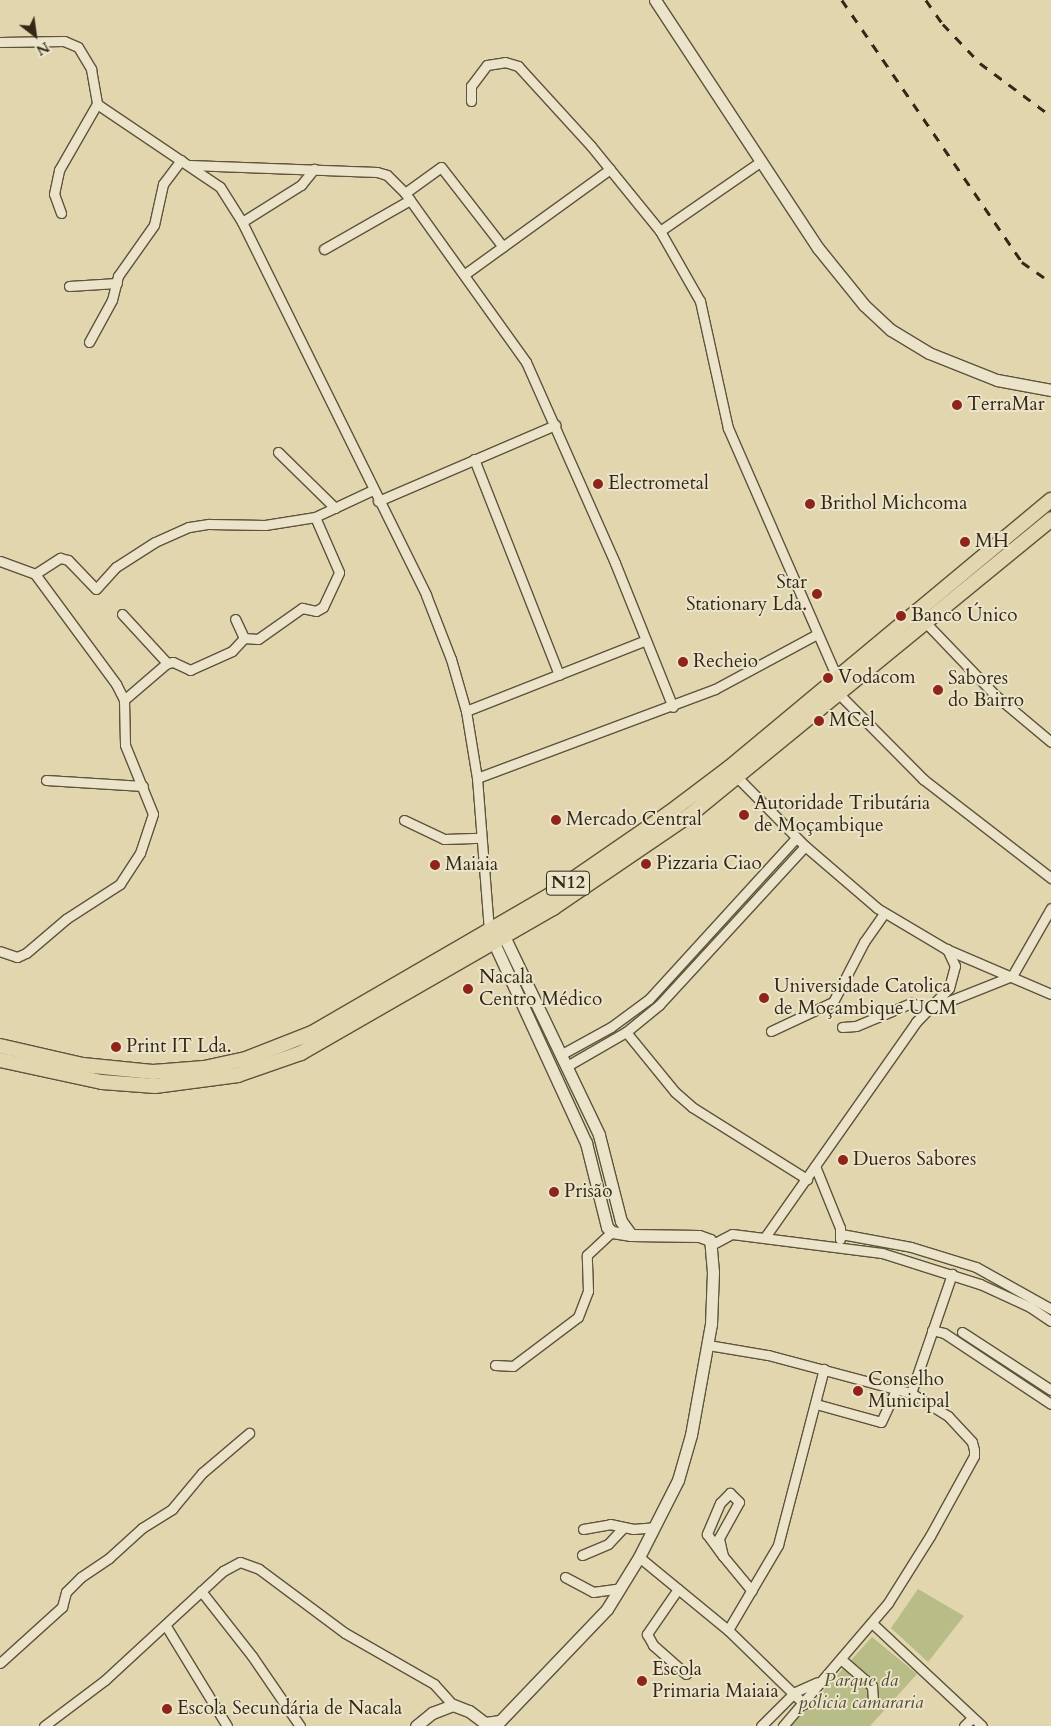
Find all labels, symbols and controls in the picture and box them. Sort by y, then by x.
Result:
north arrow [10,10,60,60]
text: N [33,37,53,60]
place label: TerraMar [967,394,1045,416]
marker: TerraMar [951,399,963,411]
place label: Electrometal [608,473,709,495]
marker: Electrometal [592,478,604,490]
place label: Brithol Michcoma [820,493,967,515]
marker: Brithol Michcoma [804,498,816,510]
place label: MH [975,531,1009,553]
marker: MH [959,536,971,548]
place label: Star Stationary Lda. [686,572,807,616]
marker: Star Stationary Lda. [811,588,823,600]
place label: Banco Único [911,605,1018,627]
marker: Banco Único [895,610,907,622]
place label: Recheio [693,651,758,673]
marker: Recheio [677,656,689,668]
place label: Vodacom [838,667,916,689]
place label: Sabores do Bairro [948,668,1024,712]
marker: Vodacom [822,672,834,684]
marker: Sabores do Bairro [932,684,944,696]
place label: MCel [829,710,875,732]
marker: MCel [813,715,825,727]
place label: Autoridade Tributária de Moçambique [754,793,930,837]
place label: Mercado Central [566,809,702,831]
marker: Autoridade Tributária de Moçambique [738,809,750,821]
marker: Mercado Central [550,814,562,826]
place label: Pizzaria Ciao [656,853,762,875]
place label: Maiaia [445,854,498,876]
marker: Pizzaria Ciao [640,858,652,870]
marker: Maiaia [429,859,441,871]
road number: N12 [546,868,590,898]
place label: Nacala Centro Médico [479,967,602,1011]
place label: Universidade Catolica de Moçambique UCM [774,976,957,1020]
marker: Nacala Centro Médico [461,982,475,996]
marker: Universidade Catolica de Moçambique UCM [758,992,770,1004]
place label: Print IT Lda. [126,1036,232,1058]
marker: Print IT Lda. [110,1041,122,1053]
place label: Dueros Sabores [853,1149,976,1171]
marker: Dueros Sabores [837,1154,849,1166]
place label: Prisão [564,1181,612,1203]
marker: Prisão [548,1186,560,1198]
place label: Conselho Municipal [868,1369,950,1413]
marker: Conselho Municipal [852,1385,864,1397]
place label: Escola Primaria Maiaia [652,1659,779,1703]
park label: Parque da policia camararia [798,1670,924,1714]
marker: Escola Primaria Maiaia [636,1675,648,1687]
place label: Escola Secundária de Nacala [177,1698,402,1720]
marker: Escola Secundária de Nacala [161,1703,173,1715]

